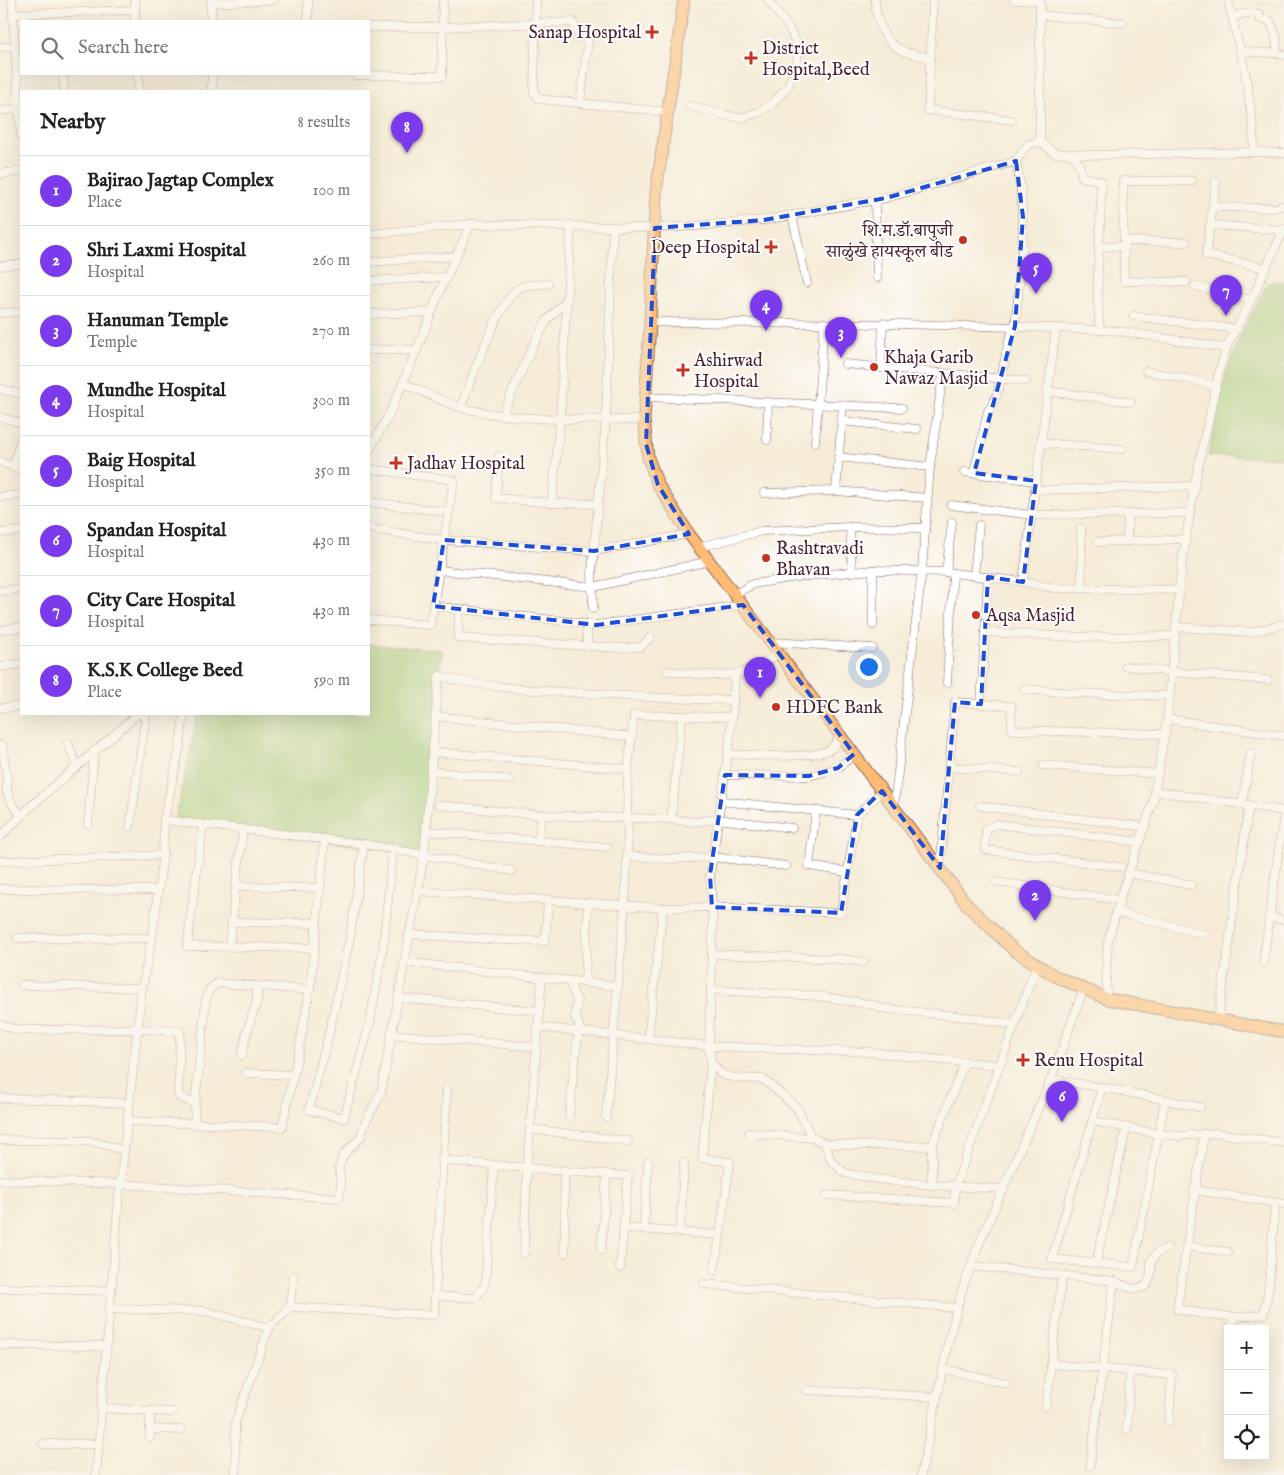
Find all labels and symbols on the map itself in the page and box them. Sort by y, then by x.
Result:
place label: Sanap Hospital [528,22,641,45]
marker: Sanap Hospital [645,25,659,39]
place label: District Hospital,Beed [762,38,870,82]
marker: District Hospital,Beed [744,51,758,65]
pin: 8 [391,112,423,153]
place label: शि.म.डॉ.बापुजी साळुंखे हायस्कूल बीड [824,220,955,264]
marker: शि.म.डॉ.बापुजी साळुंखे हायस्कूल बीड [957,234,969,246]
place label: Deep Hospital [651,237,760,260]
marker: Deep Hospital [764,240,778,254]
pin: 5 [1020,253,1052,294]
pin: 7 [1210,275,1242,316]
pin: 4 [750,290,782,331]
pin: 3 [825,317,857,358]
place label: Khaja Garib Nawaz Masjid [884,347,989,391]
place label: Ashirwad Hospital [693,350,763,394]
marker: Khaja Garib Nawaz Masjid [868,361,880,373]
marker: Ashirwad Hospital [676,363,690,377]
place label: Jadhav Hospital [405,453,525,476]
marker: Jadhav Hospital [389,456,403,470]
place label: Rashtravadi Bhavan [776,538,864,582]
marker: Rashtravadi Bhavan [760,552,772,564]
place label: Aqsa Masjid [985,605,1075,628]
marker: Aqsa Masjid [970,609,982,621]
your location [856,654,882,680]
pin: 1 [744,657,776,698]
place label: HDFC Bank [786,697,883,720]
marker: HDFC Bank [770,701,782,713]
pin: 2 [1019,880,1051,921]
place label: Renu Hospital [1034,1050,1143,1073]
marker: Renu Hospital [1016,1053,1030,1067]
pin: 6 [1046,1081,1078,1122]

